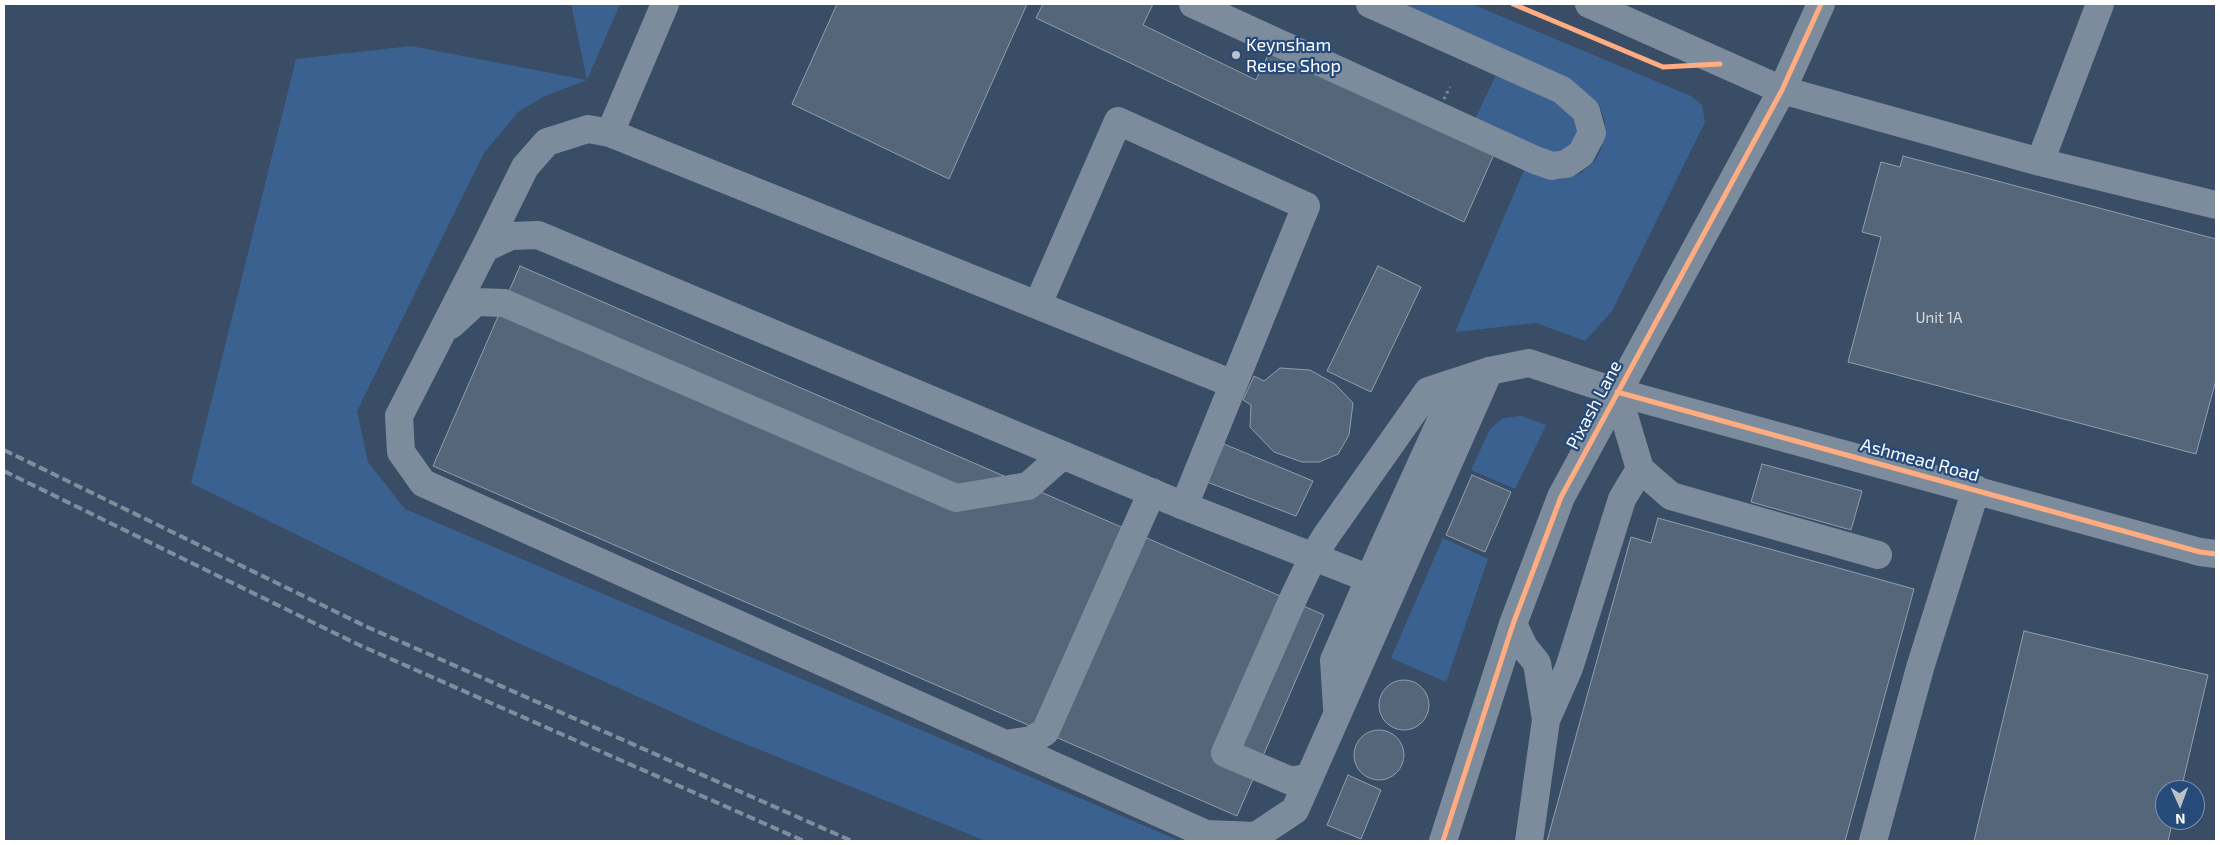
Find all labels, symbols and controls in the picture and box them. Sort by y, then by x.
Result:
place label: Keynsham Reuse Shop [1246,34,1341,76]
marker: Keynsham Reuse Shop [1230,49,1242,61]
house number: Unit 1A [1916,309,1962,327]
street label: Pixash Lane [1562,357,1626,453]
street label: Ashmead Road [1858,434,1982,486]
north arrow [2155,780,2205,830]
text: N [2175,811,2186,828]

